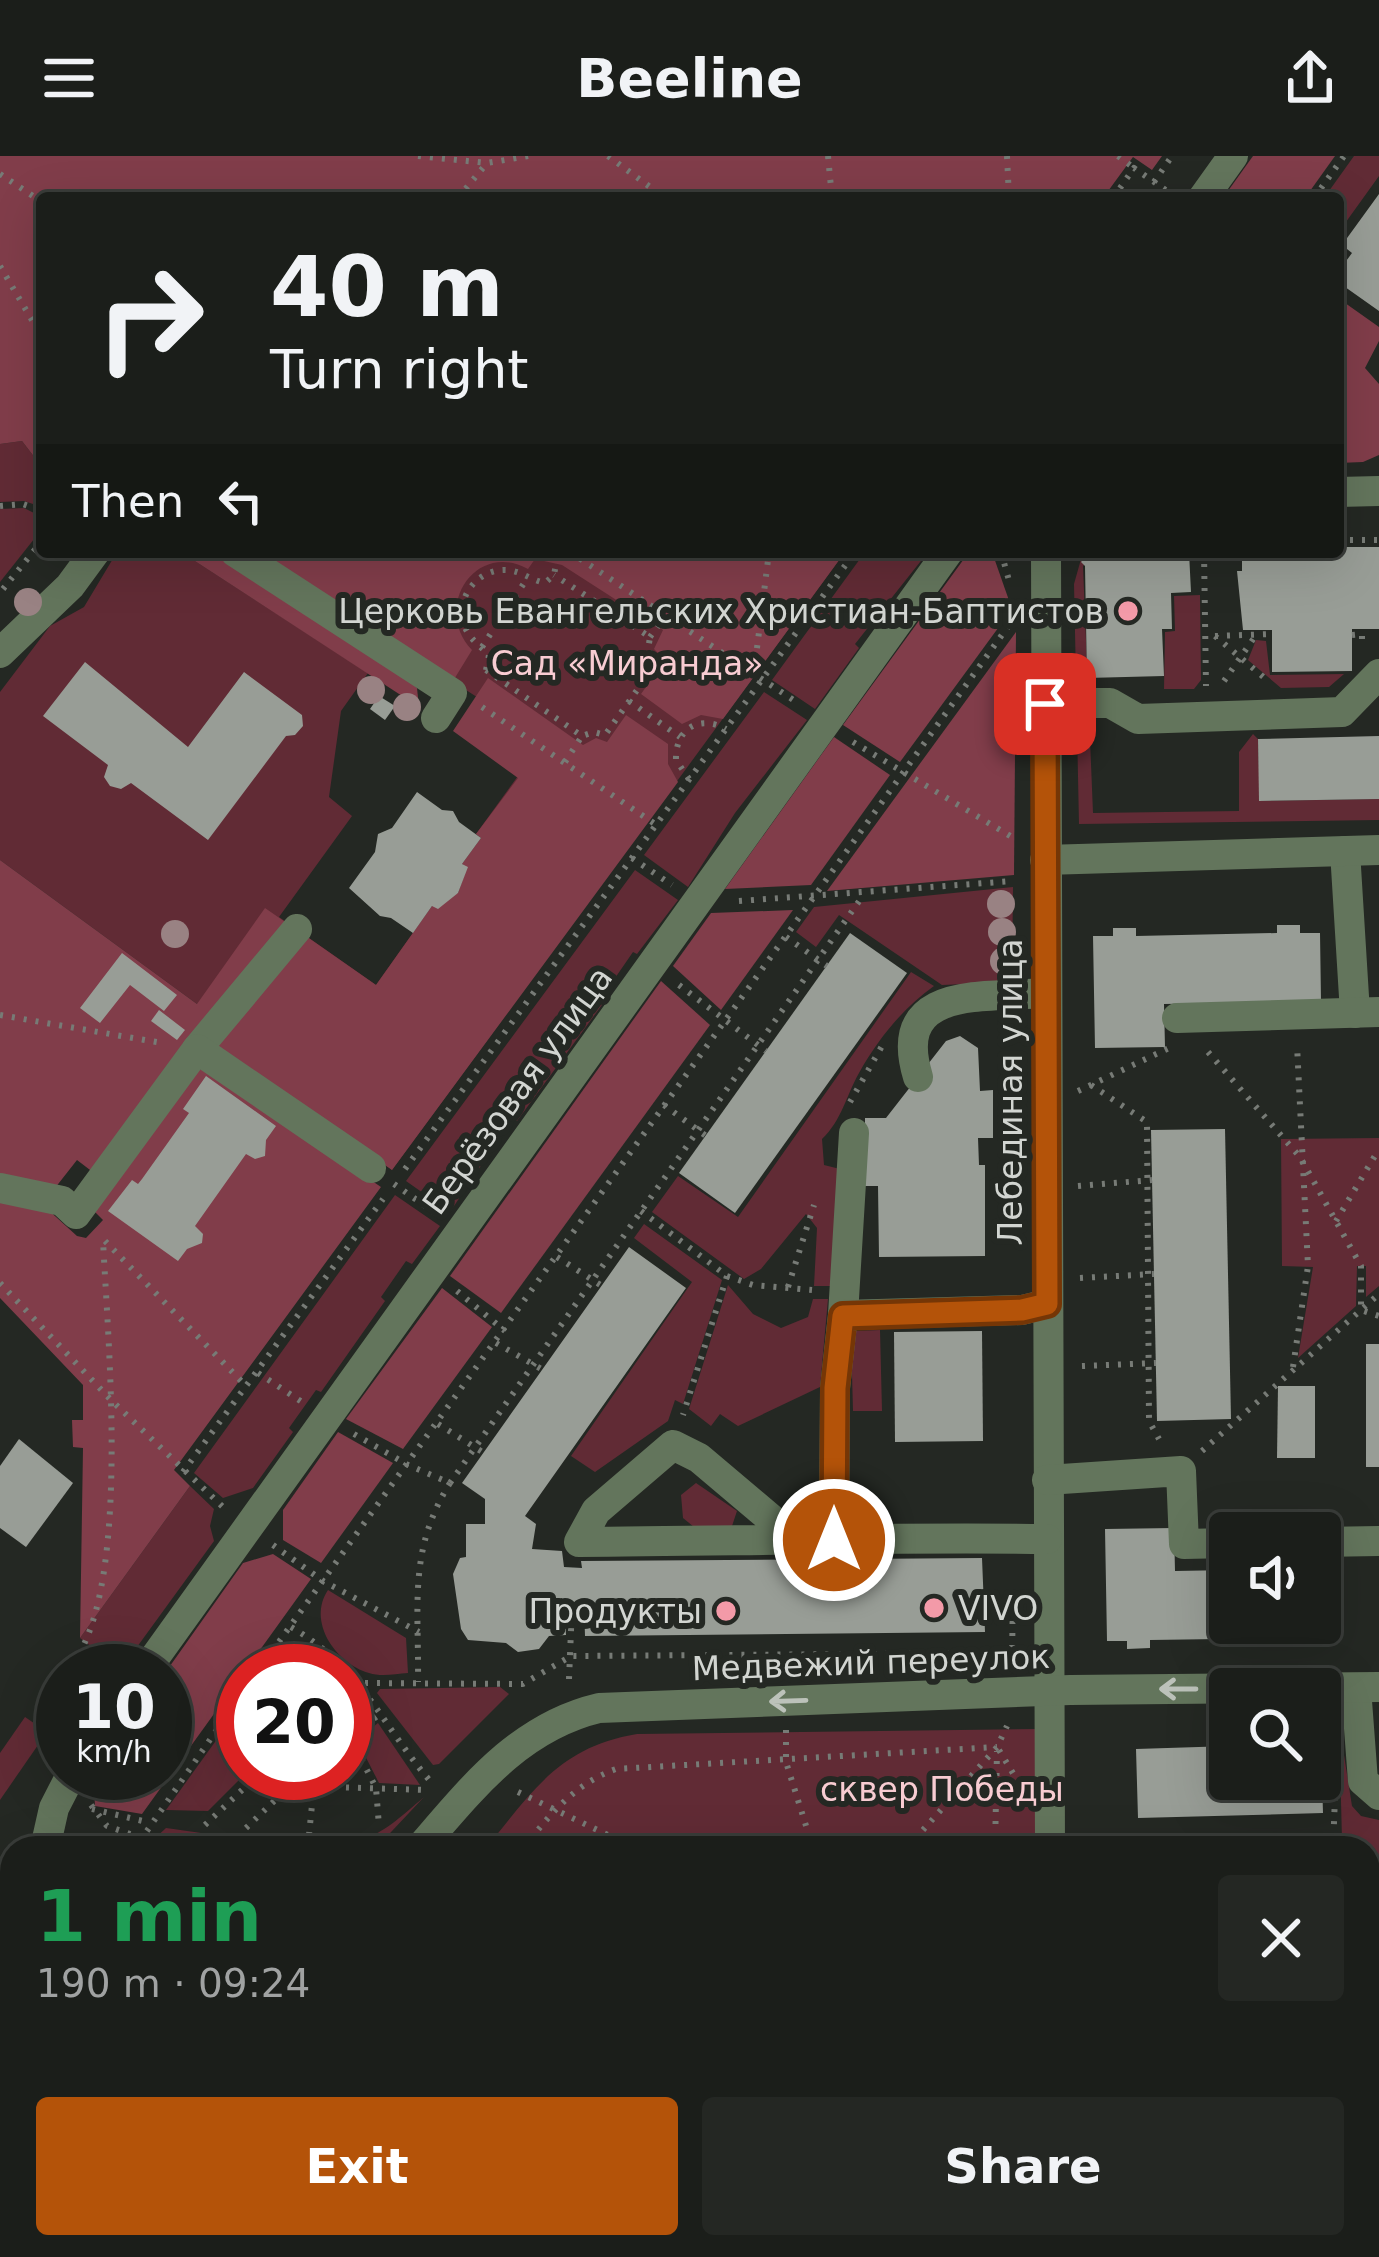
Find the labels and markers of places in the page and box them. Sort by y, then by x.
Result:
place label: Церковь Евангельских Христиан-Баптистов [338,592,1104,631]
marker: Церковь Евангельских Христиан-Баптистов [1115,598,1141,624]
pin [994,653,1096,755]
place label: VIVO [958,1589,1038,1628]
place label: Продукты [528,1592,702,1631]
marker: VIVO [921,1595,947,1621]
marker: Продукты [713,1598,739,1624]

